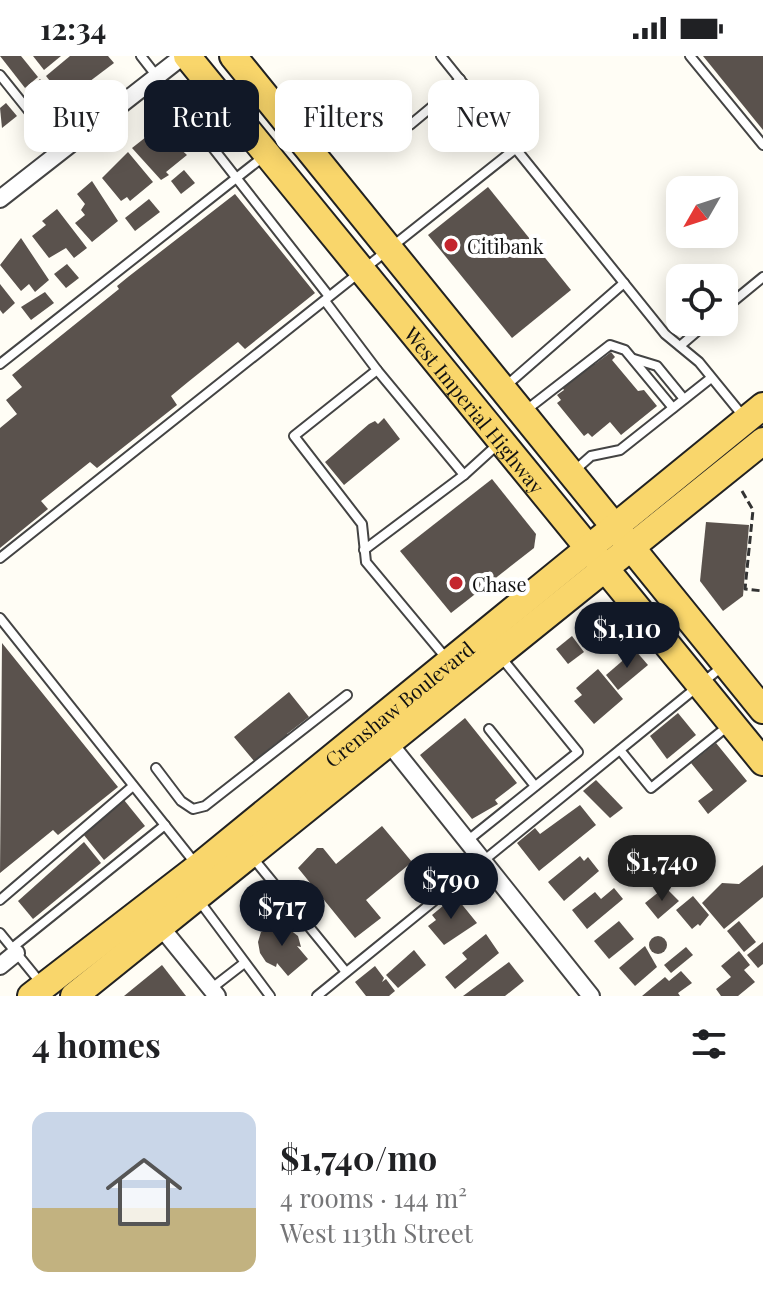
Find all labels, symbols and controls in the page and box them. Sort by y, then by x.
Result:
text: 12:34 [40,8,106,48]
chip: Buy [24,80,128,152]
chip: Rent [144,80,259,152]
chip: Filters [275,80,412,152]
chip: New [428,80,539,152]
north arrow [666,176,738,248]
map controls [666,176,738,336]
place label: Citibank [467,232,544,259]
marker: Citibank [442,236,460,254]
button: locate [666,264,738,336]
street label: West Imperial Highway [399,320,551,498]
place label: Chase [472,570,527,597]
marker: Chase [447,574,465,592]
pin: $1,110 [562,602,692,670]
text: $1,110 [593,610,661,645]
street label: Crenshaw Boulevard [318,634,479,772]
pin: $1,740 [597,835,727,903]
text: $1,740 [626,843,698,878]
pin: $790 [404,853,498,921]
text: $790 [422,861,480,896]
pin: $717 [235,880,329,948]
text: $717 [258,888,306,923]
text: 4 homes [32,1021,161,1067]
icon: filters [687,1022,731,1066]
text: $1,740/mo [280,1134,437,1180]
icon: home [96,1144,192,1240]
text: 4 rooms · 144 m² [280,1180,467,1215]
text: West 113th Street [280,1215,473,1250]

